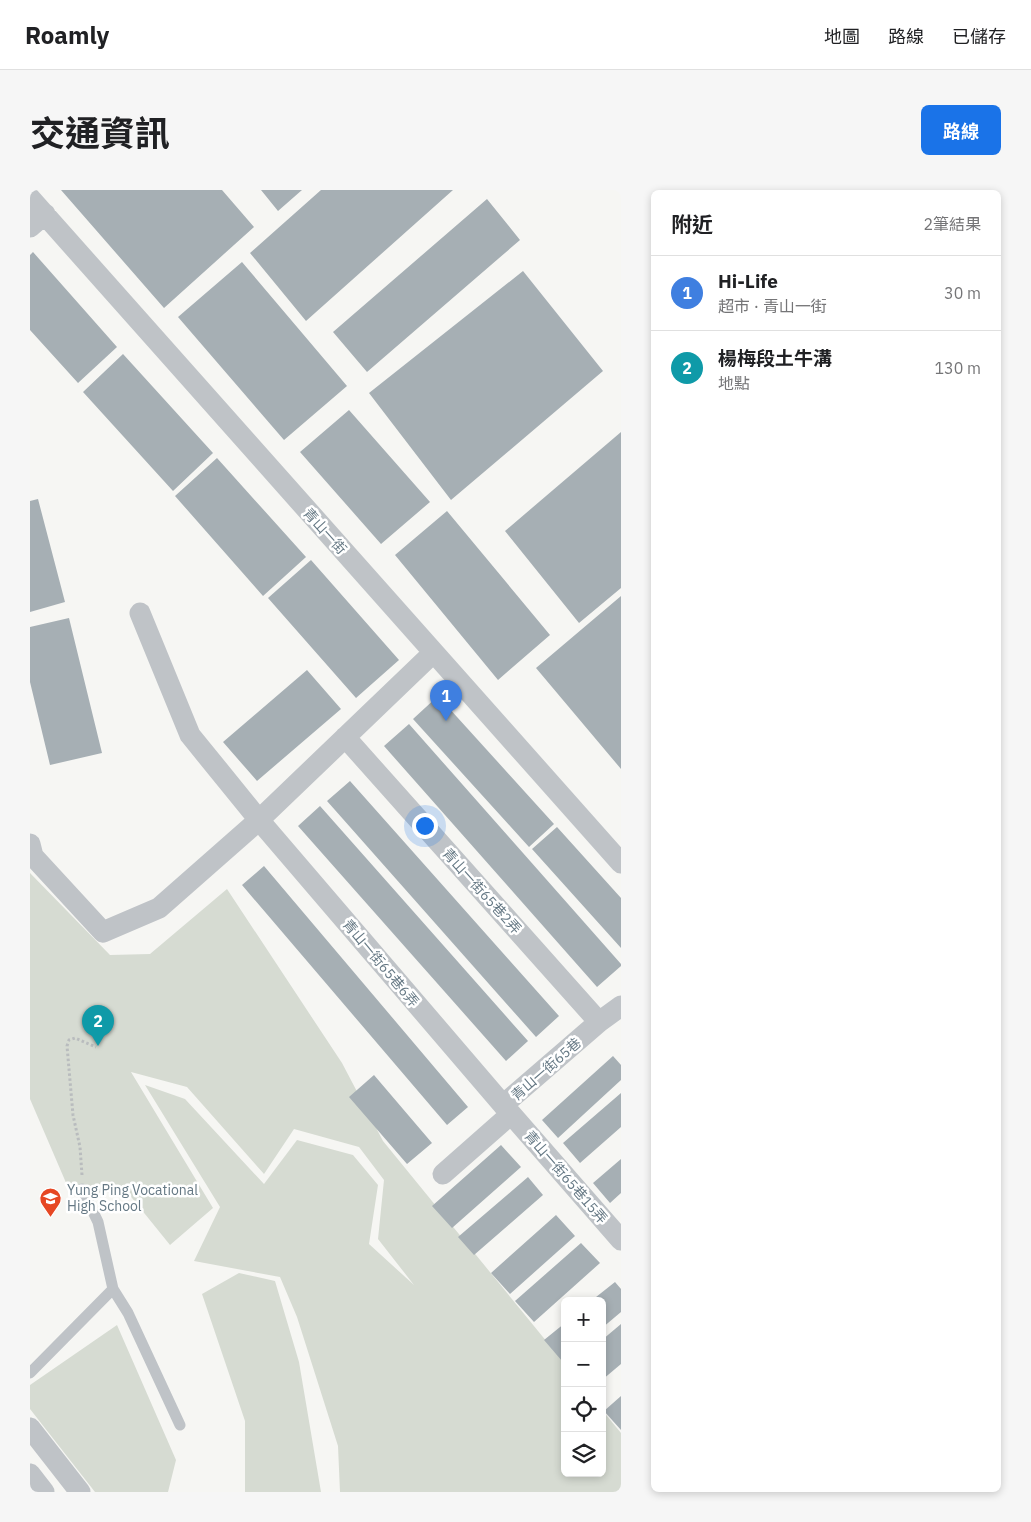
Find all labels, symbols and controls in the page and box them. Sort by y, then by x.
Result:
text: Roamly [25,19,109,51]
text: 地圖 [824,25,860,48]
text: 路線 [888,25,924,48]
text: 已儲存 [952,25,1006,48]
button: 路線 [921,105,1001,155]
text: 交通資訊 [30,110,170,156]
text: 附近 [671,210,713,238]
text: 2筆結果 [923,214,981,234]
text: Hi-Life [718,269,778,293]
text: 1 [682,283,692,303]
text: 30 m [944,283,981,303]
text: 超市 · 青山一街 [718,296,827,316]
text: 楊梅段土牛溝 [718,346,832,370]
text: 2 [682,358,692,378]
text: 130 m [934,358,981,378]
text: 地點 [718,373,750,393]
street label: 青山一街 [300,504,350,558]
pin: 1 [430,680,462,721]
your location [412,813,438,839]
street label: 青山一街65巷2弄 [439,844,525,938]
street label: 青山一街65巷6弄 [339,915,423,1011]
pin: 2 [82,1005,114,1046]
street label: 青山一街65巷 [507,1034,585,1104]
street label: 青山一街65巷15弄 [521,1127,611,1227]
place label: Yung Ping Vocational High School [67,1181,198,1215]
school or university icon: Yung Ping Vocational High School [39,1186,63,1217]
map controls [561,1297,606,1477]
button: + [561,1297,606,1342]
button: − [561,1342,606,1387]
button: locate [561,1387,606,1432]
button: layers [561,1432,606,1477]

